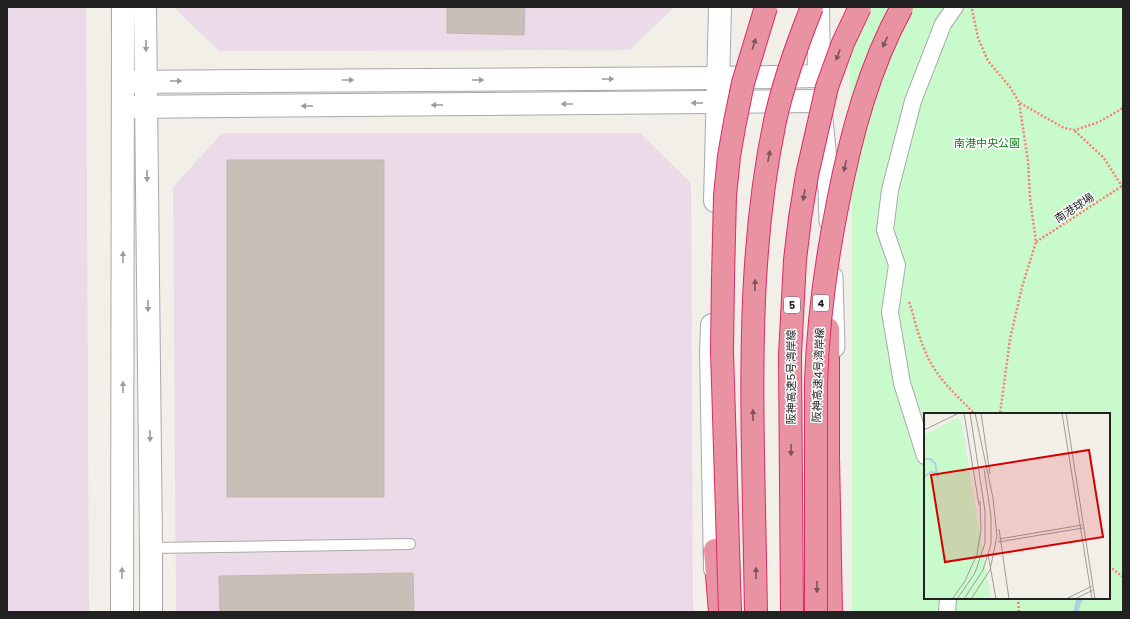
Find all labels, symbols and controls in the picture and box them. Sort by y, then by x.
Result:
one-way arrow [882,36,888,48]
one-way arrow [751,38,757,50]
one-way arrow [143,40,149,53]
one-way arrow [835,50,841,62]
one-way arrow [472,76,484,83]
one-way arrow [602,76,615,82]
one-way arrow [342,77,355,83]
one-way arrow [170,78,182,85]
one-way arrow [690,100,703,106]
one-way arrow [560,101,573,107]
one-way arrow [430,102,443,108]
one-way arrow [300,103,313,109]
park label: 南港中央公園 [954,135,1020,151]
one-way arrow [766,150,772,162]
one-way arrow [842,159,848,172]
one-way arrow [144,170,150,183]
one-way arrow [800,189,806,201]
street label: 南港球場 [1051,189,1097,227]
one-way arrow [120,250,126,263]
one-way arrow [752,278,758,291]
road number: 4 [813,295,829,311]
road number: 5 [784,297,800,313]
one-way arrow [145,300,151,313]
street label: 阪神高速4号湾岸線 [808,327,828,423]
street label: 阪神高速5号湾岸線 [783,330,799,424]
one-way arrow [120,380,126,393]
one-way arrow [750,408,756,421]
inset map [924,413,1110,599]
one-way arrow [147,430,153,443]
one-way arrow [788,444,794,457]
one-way arrow [119,566,125,579]
one-way arrow [752,567,759,579]
one-way arrow [814,581,820,594]

